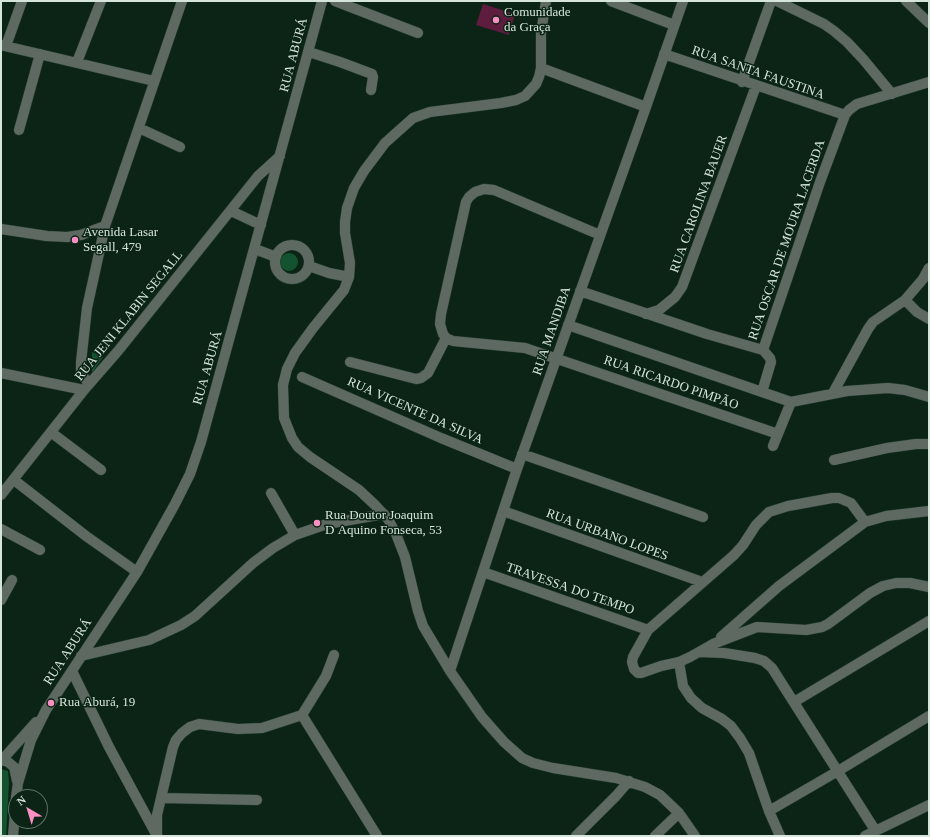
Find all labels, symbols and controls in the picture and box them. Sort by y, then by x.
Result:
place label: Comunidade da Graça [504,5,570,36]
marker: Comunidade da Graça [491,15,501,25]
street label: RUA ABURÁ [277,16,311,94]
street label: RUA SANTA FAUSTINA [689,43,827,103]
street label: RUA CAROLINA BAUER [667,133,731,275]
street label: RUA OSCAR DE MOURA LACERDA [745,138,829,342]
place label: Avenida Lasar Segall, 479 [83,225,158,256]
marker: Avenida Lasar Segall, 479 [70,235,80,245]
street label: RUA JENI KLABIN SEGALL [72,248,186,384]
street label: RUA MANDIBA [530,285,574,377]
street label: RUA ABURÁ [190,329,226,407]
street label: RUA RICARDO PIMPÃO [602,353,740,413]
street label: RUA VICENTE DA SILVA [345,374,485,448]
street label: RUA URBANO LOPES [544,506,670,564]
place label: Rua Doutor Joaquim D Aquino Fonseca, 53 [325,508,442,539]
marker: Rua Doutor Joaquim D Aquino Fonseca, 53 [312,518,322,528]
street label: TRAVESSA DO TEMPO [504,560,636,618]
street label: RUA ABURÁ [41,616,95,688]
place label: Rua Aburá, 19 [59,695,135,711]
marker: Rua Aburá, 19 [46,698,56,708]
north arrow [8,789,48,829]
text: N [14,793,28,808]

